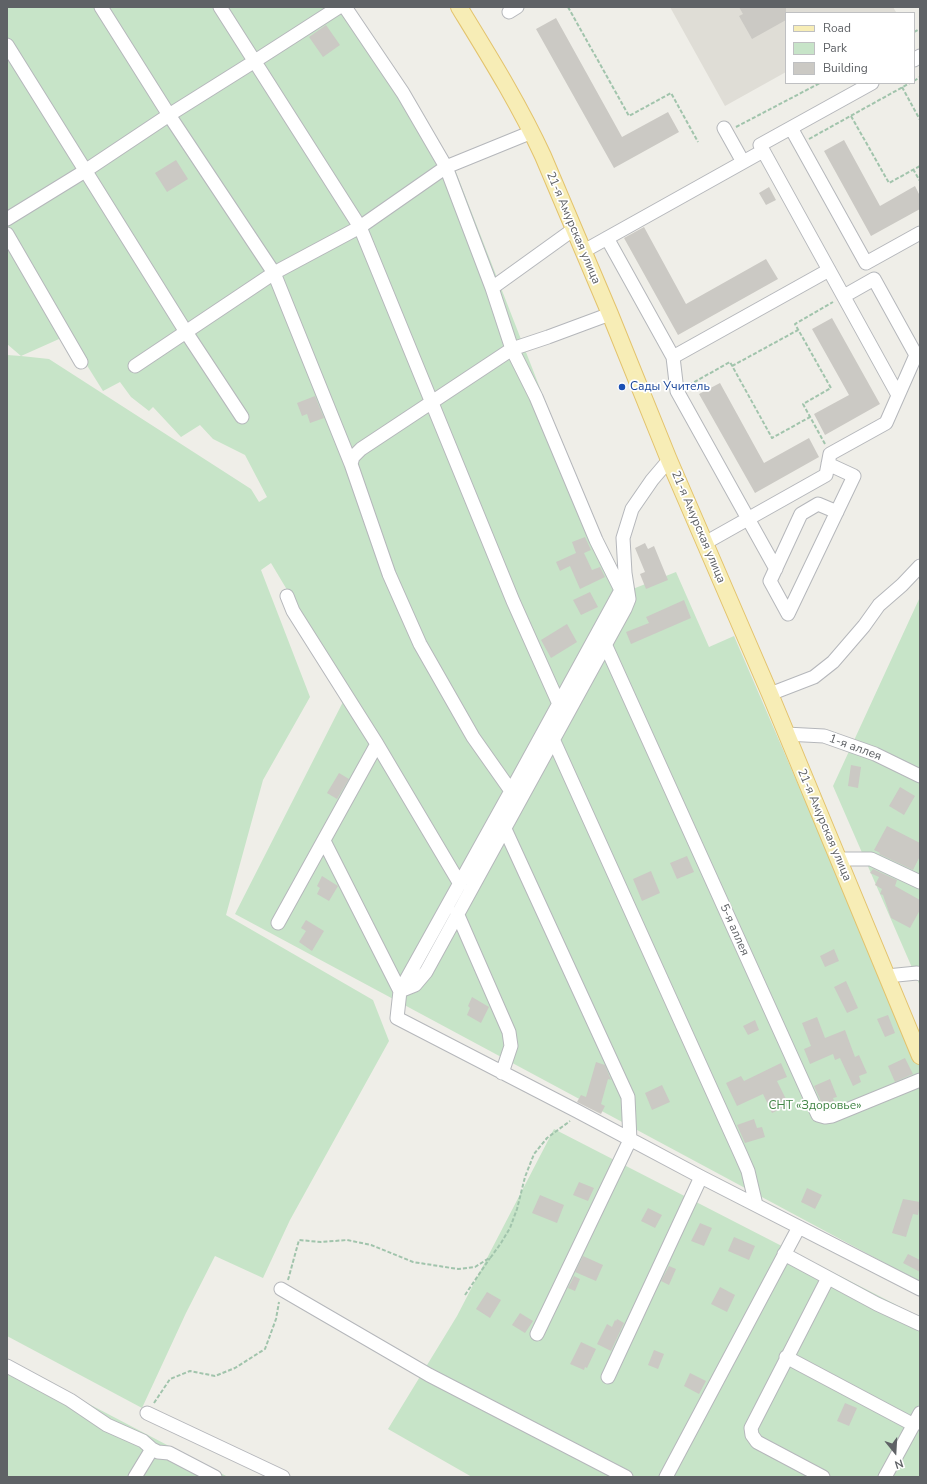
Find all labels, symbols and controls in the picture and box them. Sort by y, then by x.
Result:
legend [785,12,915,84]
text: Road [823,20,851,36]
text: Park [823,40,847,56]
text: Building [823,60,868,76]
street label: 21-я Амурская улица [543,170,603,286]
place label: Сады Учитель [630,380,710,394]
marker: Сады Учитель [617,382,627,392]
street label: 21-я Амурская улица [668,469,728,585]
street label: 1-я аллея [827,732,883,764]
street label: 21-я Амурская улица [794,767,854,883]
street label: 5-я аллея [716,902,752,958]
park label: СНТ «Здоровье» [768,1099,862,1113]
north arrow [875,1432,915,1472]
text: N [893,1455,905,1472]

